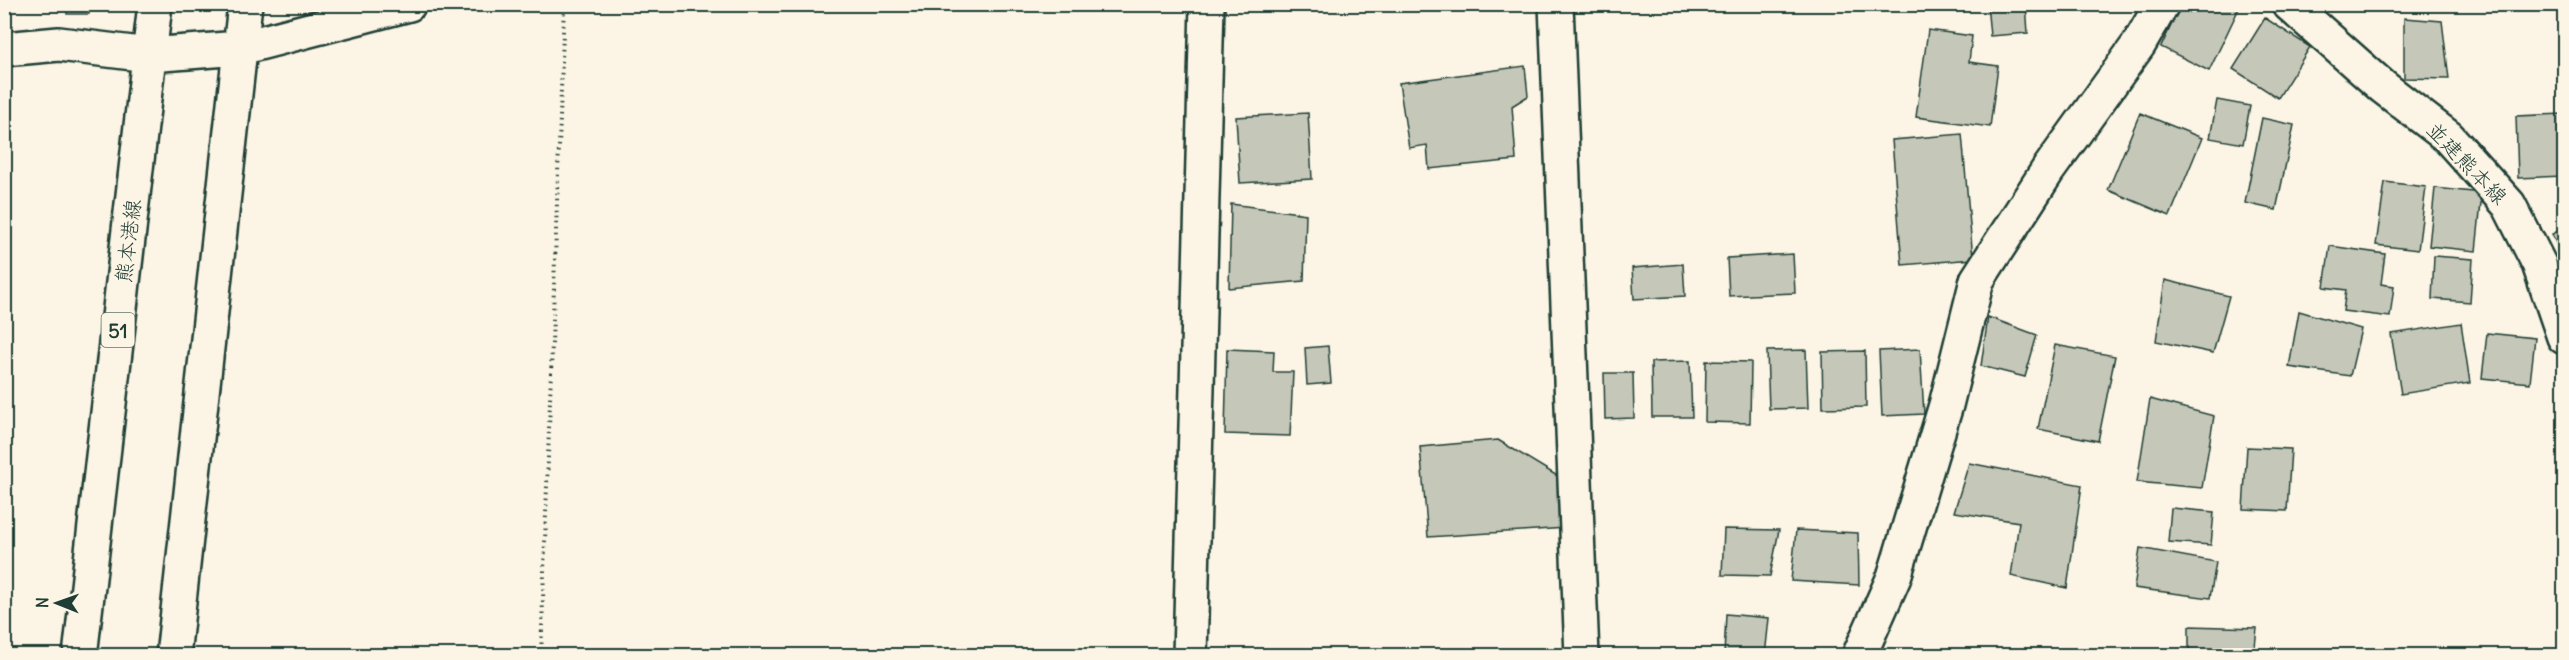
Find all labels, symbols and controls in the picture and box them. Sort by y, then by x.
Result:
street label: 並建熊本線 [2421,116,2513,210]
street label: 熊本港線 [109,198,147,284]
road number: 51 [102,313,134,347]
north arrow [27,573,87,633]
text: N [32,597,52,608]

